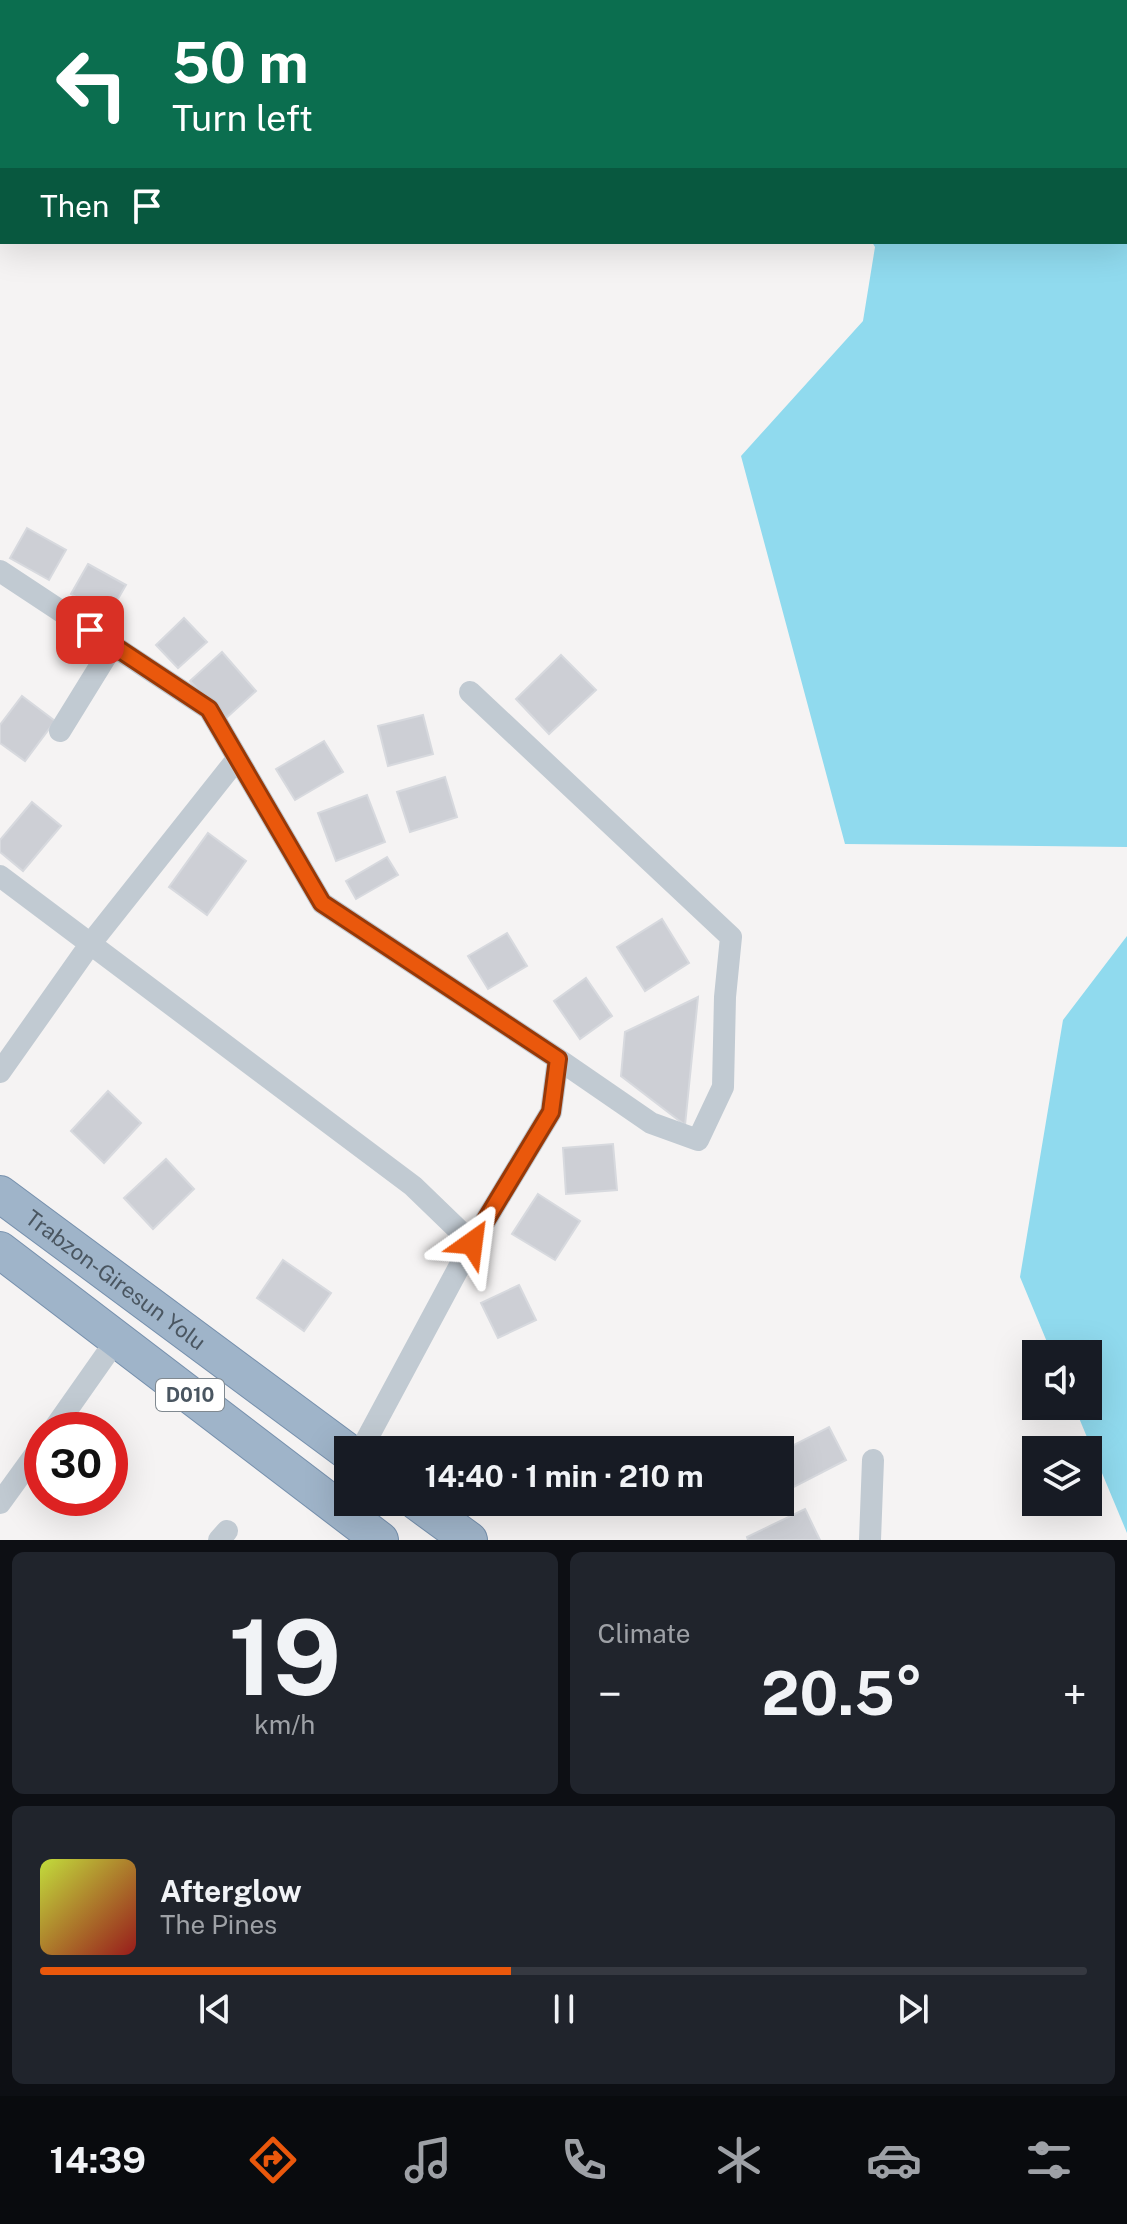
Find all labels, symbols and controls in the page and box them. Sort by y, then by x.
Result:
text: 50 m [172,30,309,96]
icon: left [40,32,144,136]
text: Turn left [172,97,313,139]
icon: arrive [125,184,169,228]
text: Then [40,188,109,224]
pin [56,596,124,664]
icon: arrive [68,608,112,652]
position arrow [430,1201,514,1285]
street label: Trabzon-Giresun Yolu [20,1204,211,1355]
map controls [1022,1340,1102,1516]
button: sound [1022,1340,1102,1420]
road number: D010 [156,1379,224,1411]
speed limit sign: 30 [24,1412,128,1516]
button: layers [1022,1436,1102,1516]
text: 14:40 · 1 min · 210 m [424,1458,704,1494]
text: 19 [228,1596,341,1718]
text: Climate [598,1618,691,1649]
text: 20.5° [761,1658,923,1729]
text: − [598,1668,622,1720]
text: + [1063,1668,1087,1720]
text: km/h [254,1709,315,1740]
text: Afterglow [160,1873,302,1909]
text: The Pines [160,1909,277,1940]
icon: previous [193,1987,237,2031]
icon: pause [542,1987,586,2031]
icon: next [891,1987,935,2031]
icon: directions [245,2132,301,2188]
icon: music [400,2132,456,2188]
icon: phone [556,2132,612,2188]
icon: climate [711,2132,767,2188]
icon: car [866,2132,922,2188]
icon: filters [1021,2132,1077,2188]
text: 14:39 [50,2139,146,2181]

